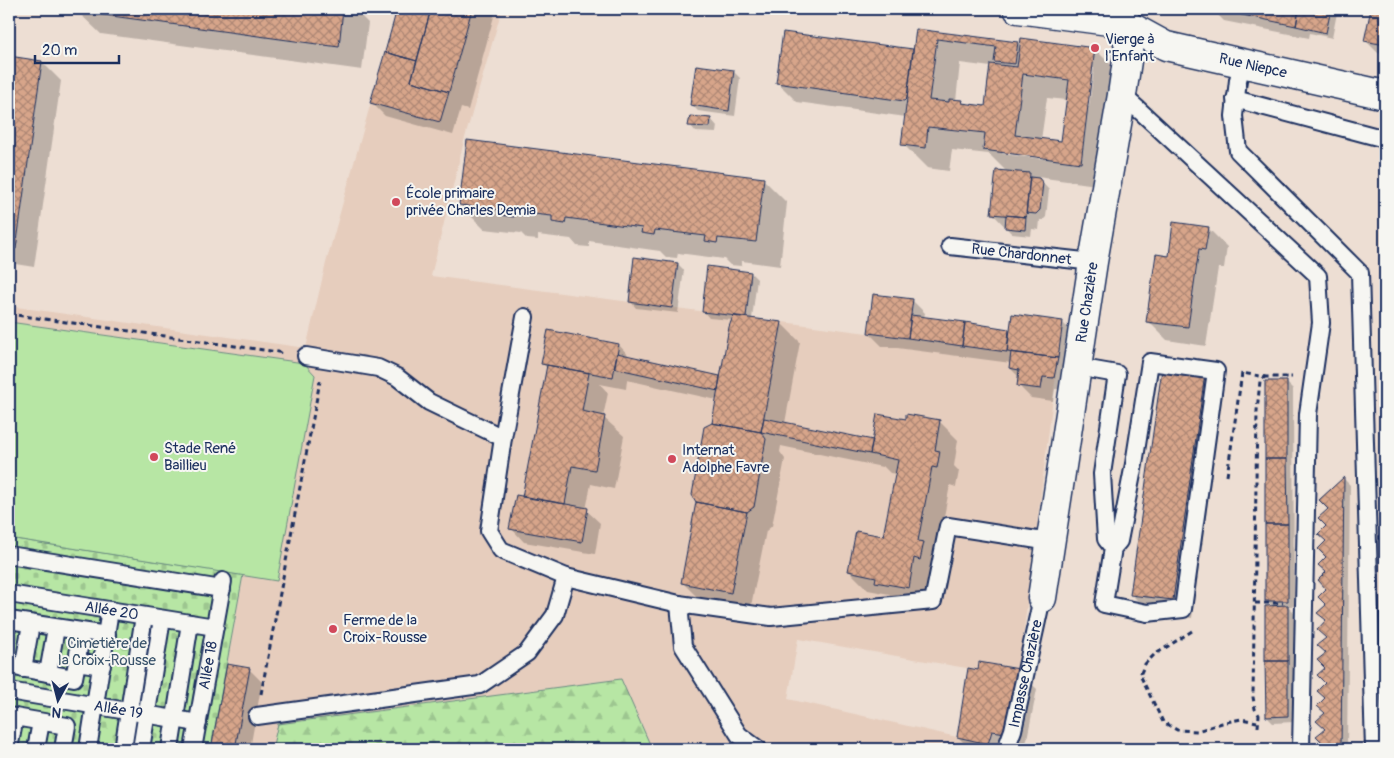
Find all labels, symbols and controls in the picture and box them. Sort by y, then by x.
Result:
place label: Vierge à l'Enfant [1105,30,1155,66]
scale bar [35,32,119,64]
text: 20 m [42,41,77,60]
marker: Vierge à l'Enfant [1089,42,1101,54]
street label: Rue Niepce [1217,49,1289,83]
place label: École primaire privée Charles Demia [406,184,536,220]
marker: École primaire privée Charles Demia [390,196,402,208]
street label: Rue Chardonnet [970,239,1074,270]
street label: Rue Chazière [1072,260,1103,344]
place label: Stade René Baillieu [164,439,236,475]
place label: Internat Adolphe Favre [682,441,770,477]
marker: Stade René Baillieu [148,451,160,463]
marker: Internat Adolphe Favre [666,453,678,465]
street label: Allée 20 [83,597,140,625]
place label: Ferme de la Croix-Rousse [343,611,428,647]
street label: Impasse Chazière [1005,617,1047,729]
marker: Ferme de la Croix-Rousse [327,623,339,635]
park label: Cimetière de la Croix-Rousse [58,634,157,670]
street label: Allée 18 [195,639,222,691]
north arrow [32,676,82,726]
street label: Allée 19 [93,697,144,723]
text: N [51,703,62,721]

